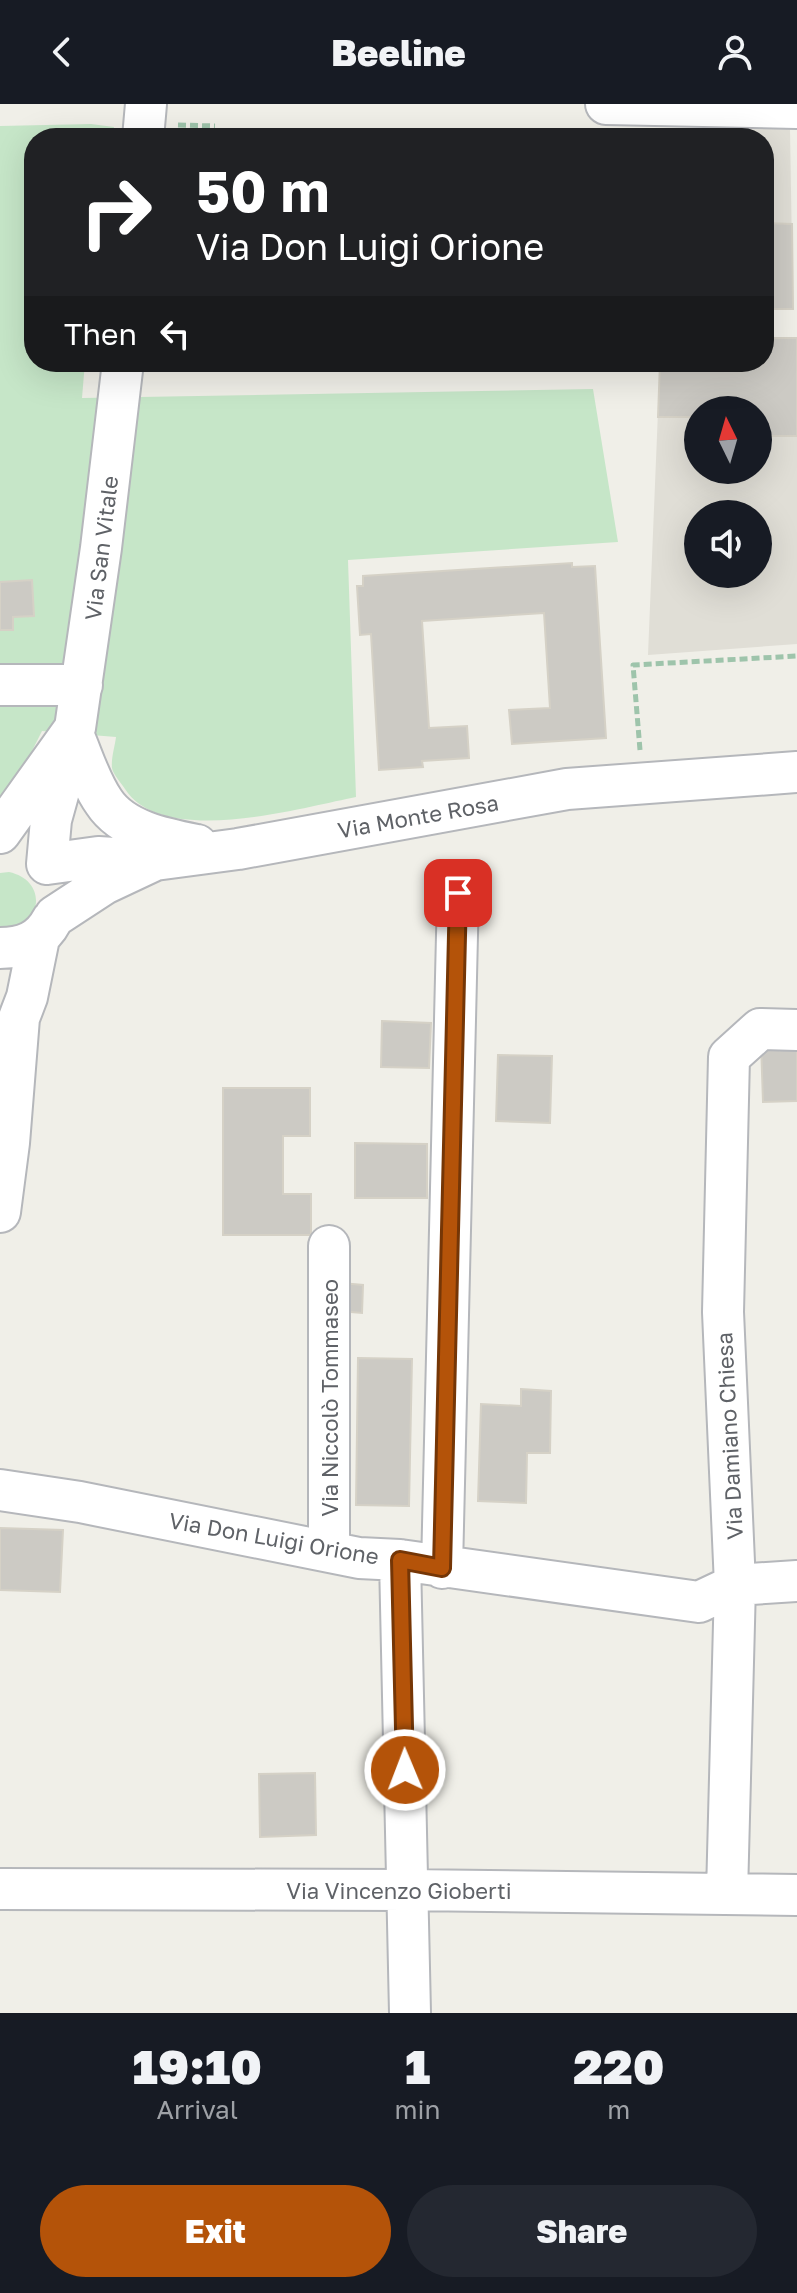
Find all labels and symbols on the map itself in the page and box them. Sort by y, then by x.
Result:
north arrow [684,396,772,484]
street label: Via San Vitale [79,474,123,622]
street label: Via Monte Rosa [335,789,501,843]
pin [424,859,492,927]
street label: Via Niccolò Tommaseo [316,1279,343,1517]
street label: Via Damiano Chiesa [710,1332,748,1540]
street label: Via Don Luigi Orione [167,1506,381,1570]
position arrow [363,1728,447,1812]
street label: Via Vincenzo Gioberti [286,1877,512,1904]

